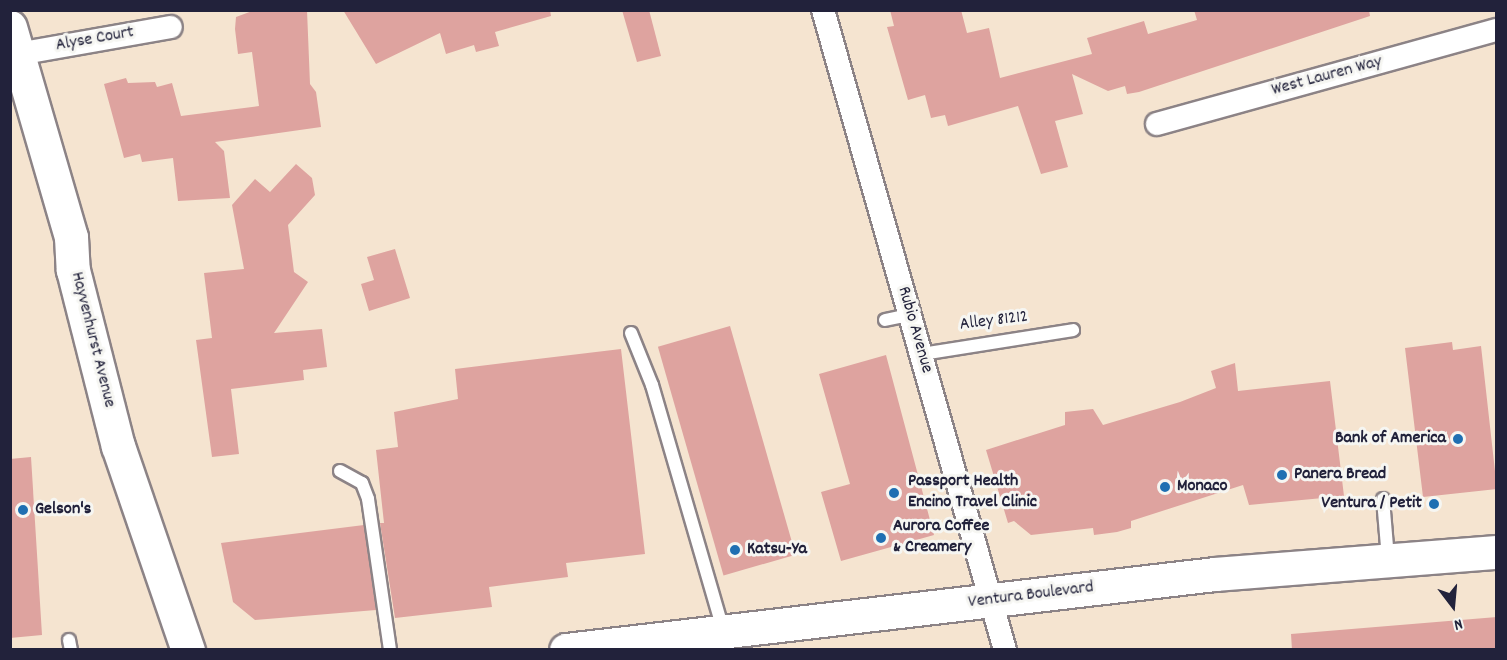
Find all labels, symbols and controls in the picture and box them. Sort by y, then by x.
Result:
street label: Alyse Court [54,23,136,57]
street label: West Lauren Way [1270,52,1384,102]
street label: Hayvenhurst Avenue [65,270,119,410]
street label: Rubio Avenue [891,284,937,376]
street label: Alley 81212 [959,307,1029,337]
place label: Bank of America [1335,428,1446,450]
marker: Bank of America [1451,432,1465,446]
place label: Panera Bread [1294,464,1386,486]
marker: Panera Bread [1275,468,1289,482]
place label: Passport Health Encino Travel Clinic [908,472,1037,514]
place label: Monaco [1177,476,1228,498]
marker: Monaco [1158,480,1172,494]
marker: Passport Health Encino Travel Clinic [885,484,903,502]
place label: Ventura / Petit [1322,493,1422,515]
marker: Ventura / Petit [1427,497,1441,511]
place label: Gelson's [35,499,91,521]
marker: Gelson's [16,503,30,517]
place label: Aurora Coffee & Creamery [893,517,989,560]
marker: Aurora Coffee & Creamery [874,531,888,545]
place label: Katsu-Ya [747,539,807,561]
marker: Katsu-Ya [728,543,742,557]
north arrow [1423,576,1483,636]
street label: Ventura Boulevard [967,578,1095,614]
text: N [1451,612,1465,636]

